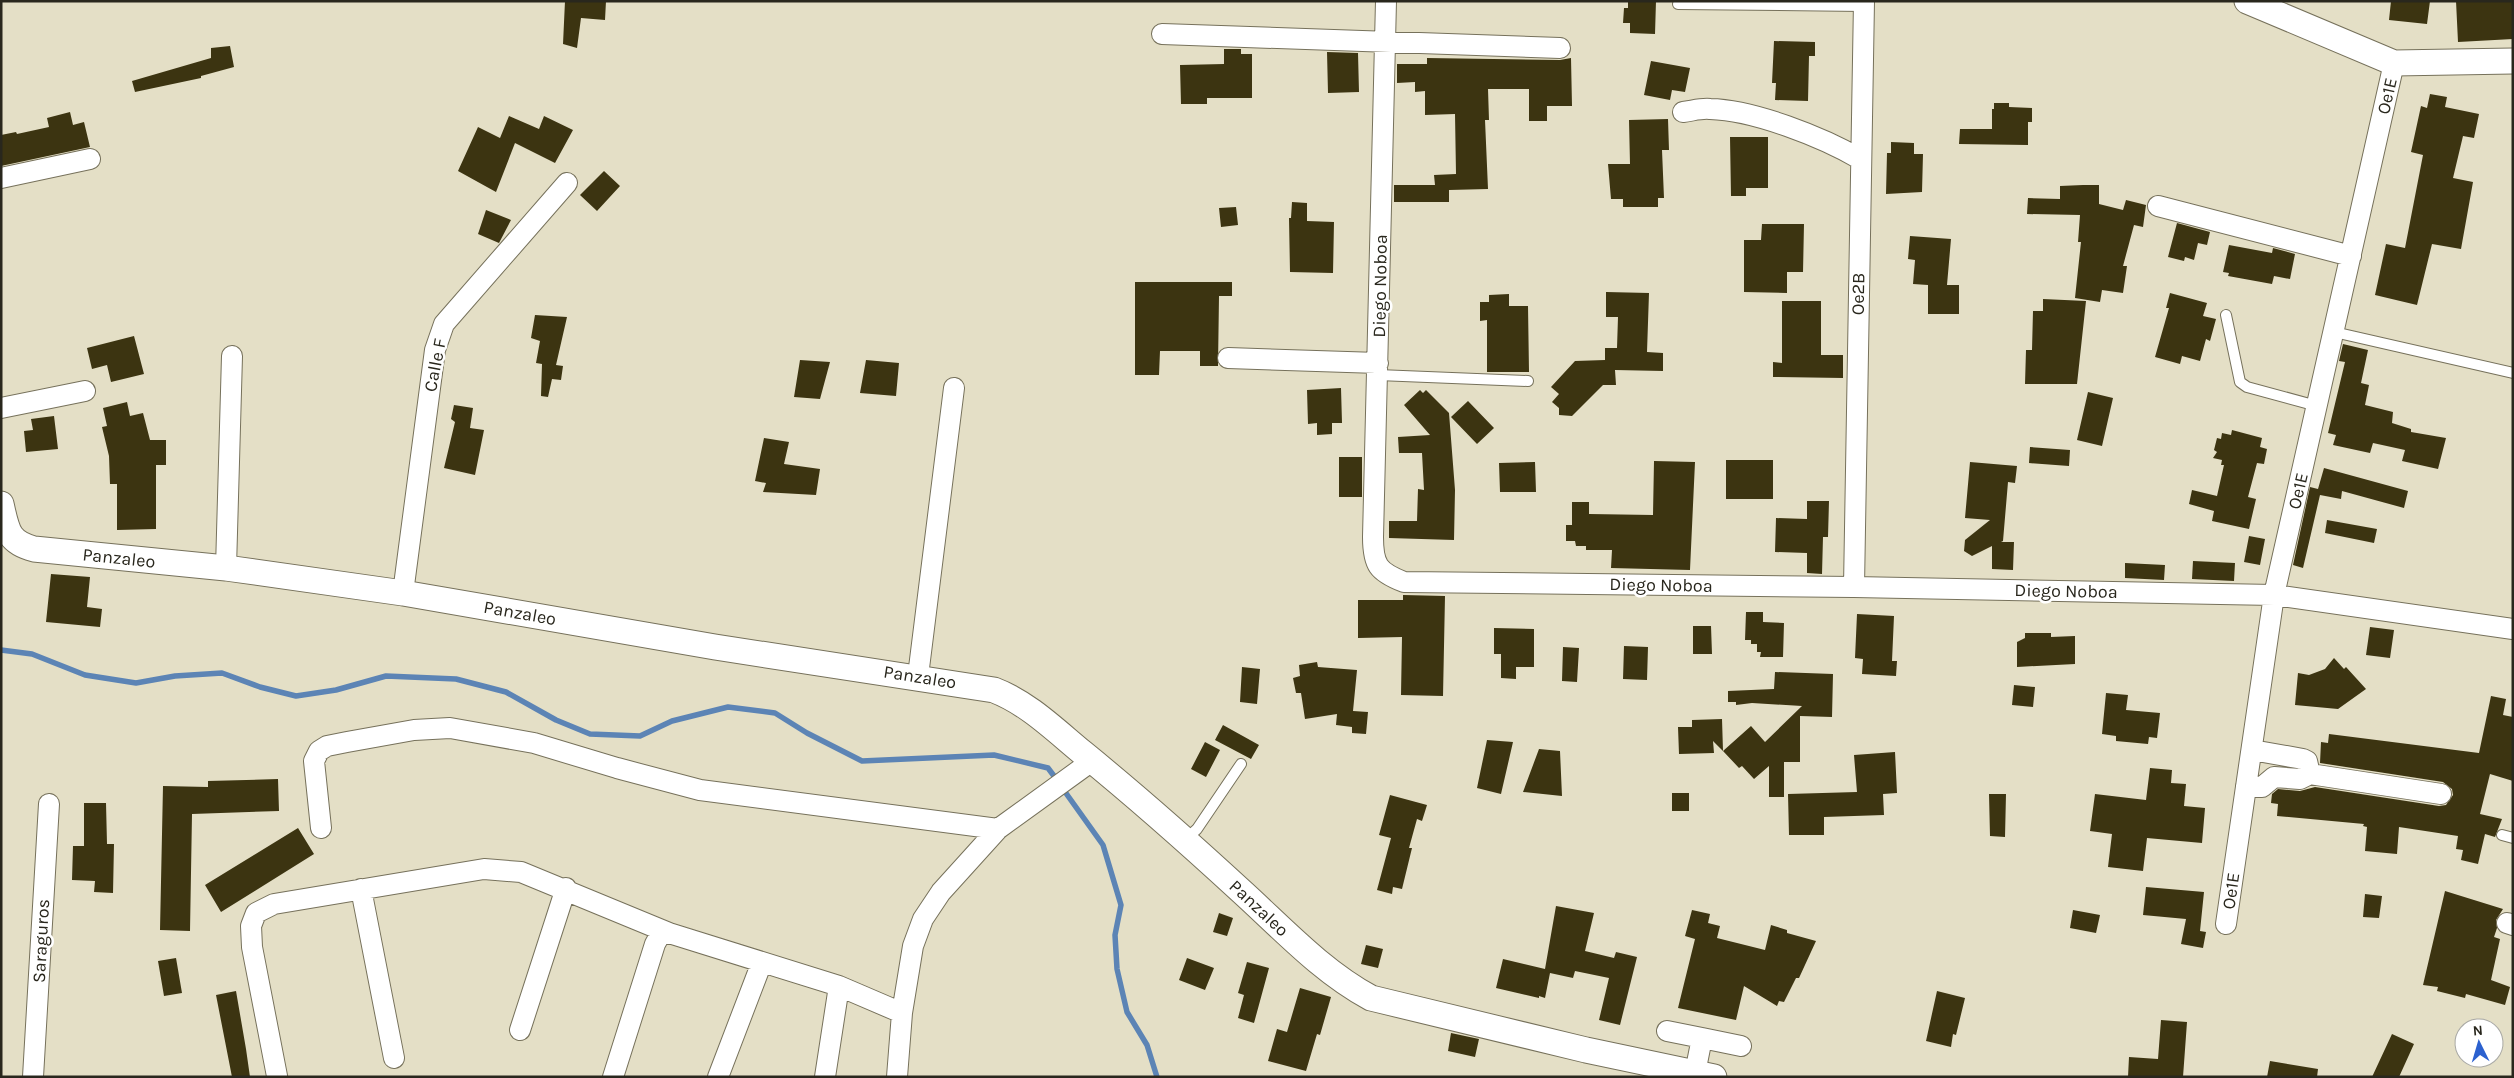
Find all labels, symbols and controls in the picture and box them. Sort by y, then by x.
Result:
street label: Oe1E [2372,76,2402,116]
street label: Diego Noboa [1368,234,1392,338]
street label: Oe2B [1847,273,1869,315]
street label: Calle F [419,336,451,394]
street label: Oe1E [2283,471,2313,511]
street label: Panzaleo [81,543,157,573]
street label: Diego Noboa [1609,573,1713,597]
street label: Diego Noboa [2014,579,2118,603]
street label: Panzaleo [482,596,558,630]
street label: Panzaleo [882,660,958,694]
street label: Oe1E [2218,871,2244,911]
street label: Panzaleo [1225,875,1293,941]
street label: Saraguros [28,898,54,984]
north arrow [2454,1018,2504,1068]
text: N [2472,1022,2484,1039]

